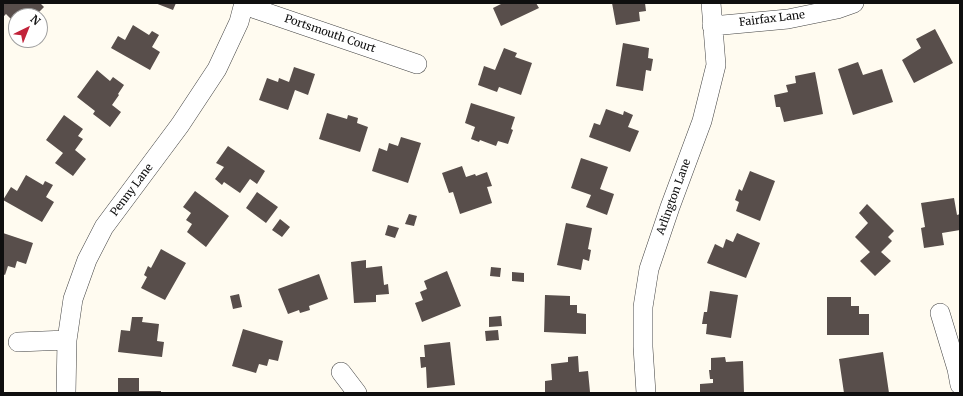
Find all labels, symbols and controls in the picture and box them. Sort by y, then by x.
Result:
north arrow [8,8,48,48]
street label: Fairfax Lane [738,8,806,30]
text: N [28,12,43,28]
street label: Portsmouth Court [283,12,377,56]
street label: Arlington Lane [654,157,694,237]
street label: Penny Lane [108,161,156,219]

